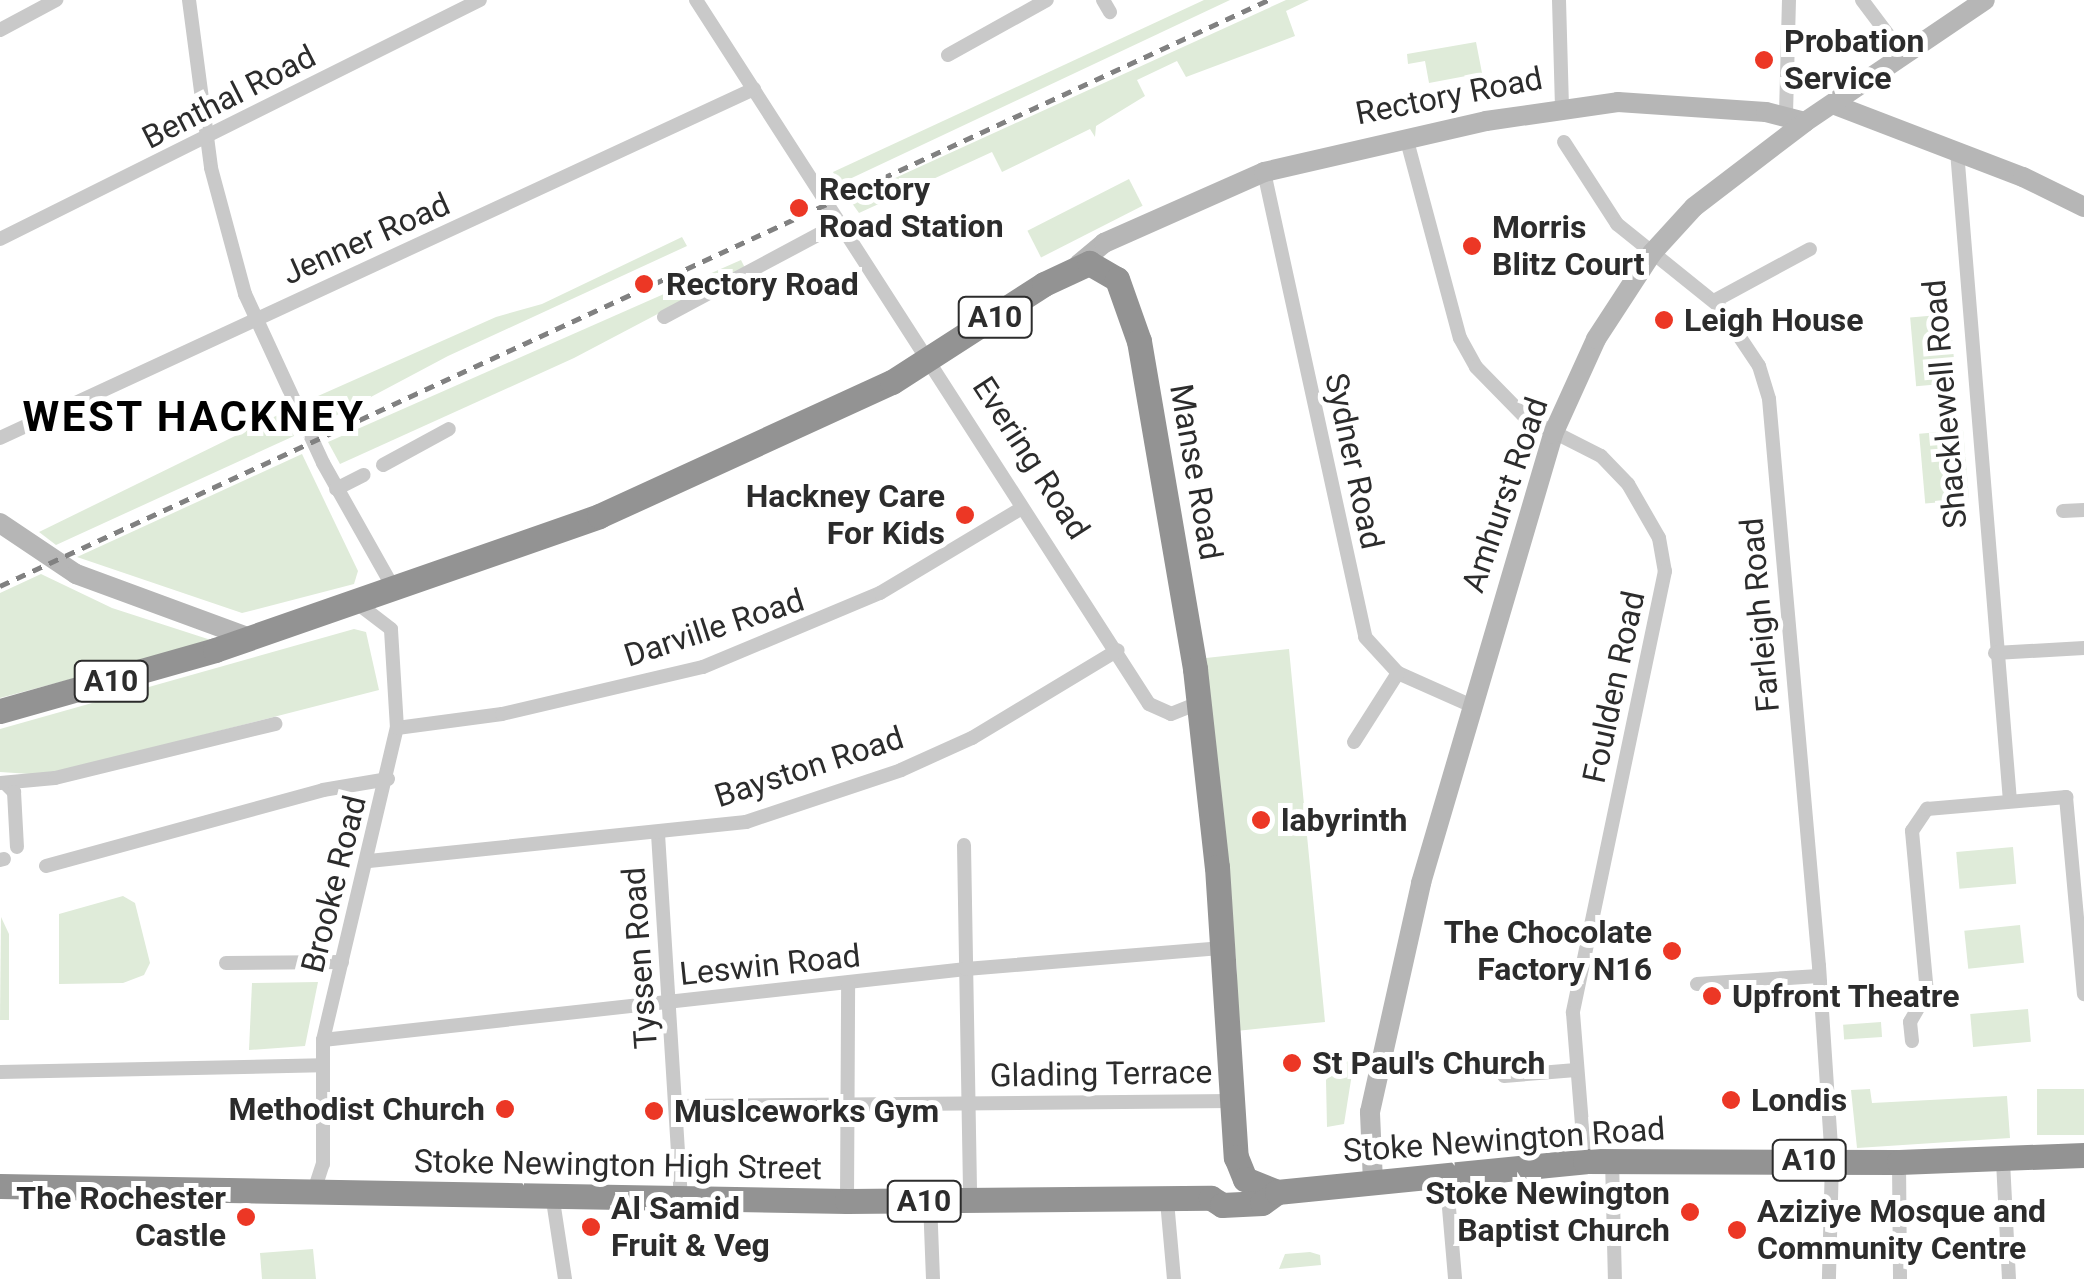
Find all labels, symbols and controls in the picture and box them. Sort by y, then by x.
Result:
place label: Probation Service [1784,23,1924,98]
street label: Benthal Road [136,37,322,157]
marker: Probation Service [1753,49,1775,71]
street label: Rectory Road [1352,59,1546,133]
place label: Rectory Road Station [819,171,1004,246]
street label: Jenner Road [276,185,456,293]
marker: Rectory Road Station [788,197,810,219]
place label: Morris Blitz Court [1492,209,1645,284]
marker: Morris Blitz Court [1461,235,1483,257]
place label: Rectory Road [666,265,859,303]
marker: Rectory Road [631,271,657,297]
street label: Shacklewell Road [1915,278,1975,530]
road number: A10 [958,292,1032,342]
place label: Leigh House [1684,301,1864,339]
marker: Leigh House [1653,309,1675,331]
street label: Evering Road [964,370,1098,546]
street label: Sydner Road [1317,370,1391,552]
street label: Manse Road [1162,381,1230,563]
district label: WEST HACKNEY [22,392,366,442]
street label: Amhurst Road [1454,393,1556,597]
place label: Hackney Care For Kids [746,478,945,553]
marker: Hackney Care For Kids [954,504,976,526]
street label: Farleigh Road [1732,516,1788,714]
street label: Darville Road [619,581,809,675]
street label: Foulden Road [1575,588,1653,786]
road number: A10 [74,656,148,706]
street label: Bayston Road [710,718,908,816]
street label: Brooke Road [293,791,375,977]
place label: labyrinth [1281,801,1407,839]
marker: labyrinth [1250,809,1272,831]
street label: Tyssen Road [614,866,666,1050]
place label: The Chocolate Factory N16 [1444,914,1652,989]
street label: Leswin Road [678,936,862,994]
marker: The Chocolate Factory N16 [1661,940,1683,962]
place label: Upfront Theatre [1732,977,1960,1015]
marker: Upfront Theatre [1701,985,1723,1007]
place label: St Paul's Church [1312,1044,1545,1082]
marker: St Paul's Church [1281,1052,1303,1074]
street label: Glading Terrace [989,1053,1213,1095]
place label: Londis [1751,1081,1847,1119]
marker: Londis [1720,1089,1742,1111]
place label: Methodist Church [228,1090,485,1128]
place label: Muslceworks Gym [674,1092,939,1130]
marker: Methodist Church [494,1098,516,1120]
marker: Muslceworks Gym [643,1100,665,1122]
street label: Stoke Newington Road [1342,1110,1666,1170]
road number: A10 [1772,1135,1846,1185]
street label: Stoke Newington High Street [414,1142,822,1188]
place label: Stoke Newington Baptist Church [1425,1175,1670,1250]
road number: A10 [886,1176,962,1226]
place label: The Rochester Castle [16,1180,226,1255]
place label: Al Samid Fruit & Veg [611,1190,770,1265]
place label: Aziziye Mosque and Community Centre [1757,1193,2046,1268]
marker: Stoke Newington Baptist Church [1679,1201,1701,1223]
marker: The Rochester Castle [235,1206,257,1228]
marker: Al Samid Fruit & Veg [580,1216,602,1238]
marker: Aziziye Mosque and Community Centre [1726,1219,1748,1241]

